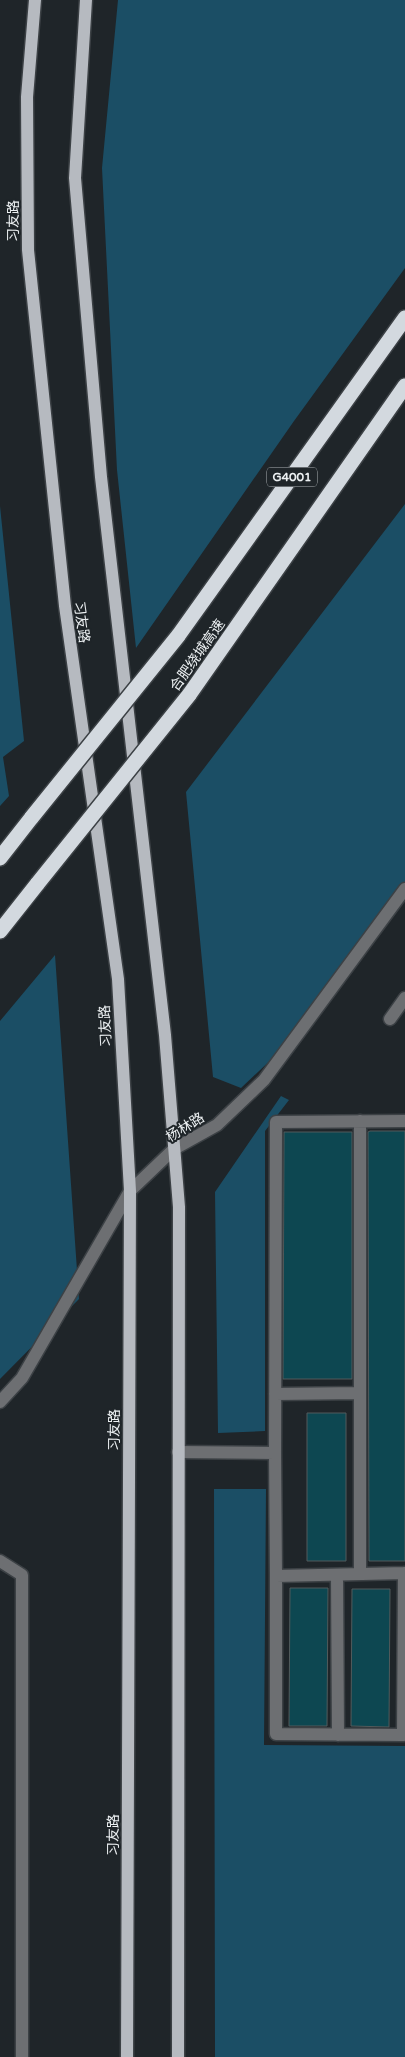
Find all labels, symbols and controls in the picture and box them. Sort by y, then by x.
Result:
street label: 习友路 [5,200,22,242]
road number: G4001 [267,468,317,487]
street label: 习友路 [70,600,93,644]
street label: 合肥绕城高速 [166,616,228,695]
street label: 习友路 [96,1005,115,1047]
street label: 杨林路 [163,1109,208,1146]
street label: 习友路 [106,1409,123,1451]
street label: 习友路 [105,1814,122,1856]

